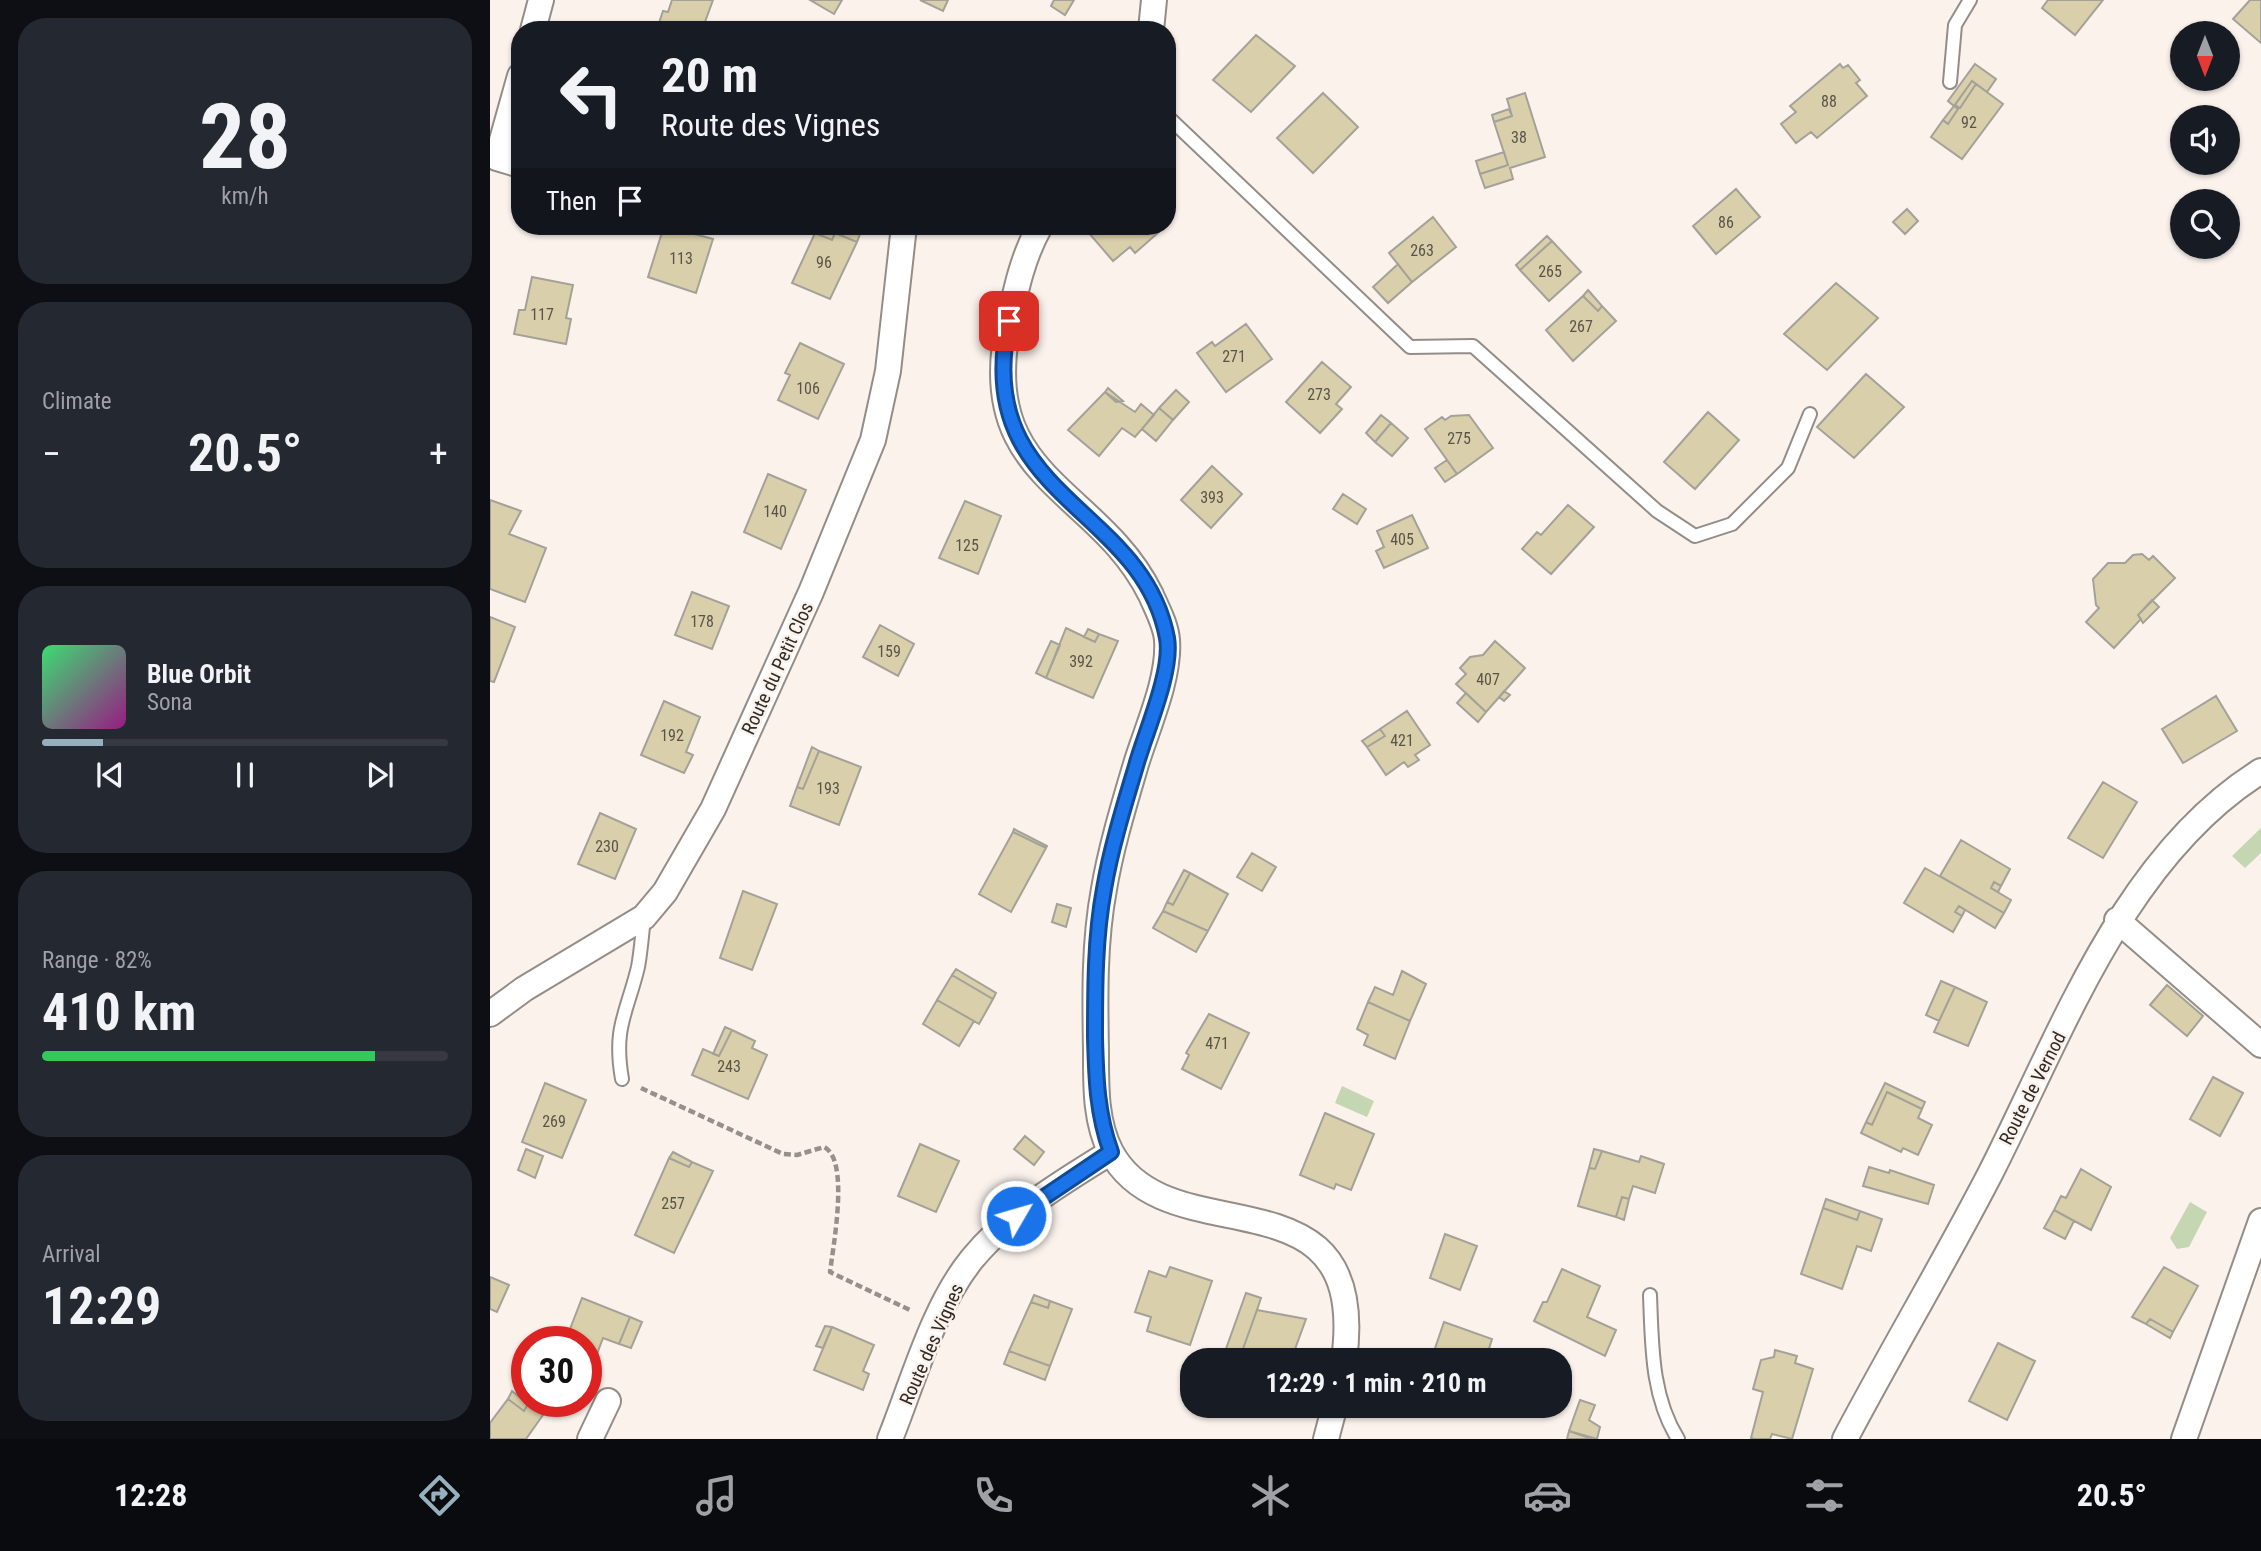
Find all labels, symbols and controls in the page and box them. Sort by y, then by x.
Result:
north arrow [2170,21,2240,91]
map controls [2170,21,2240,259]
text: 20 m [661,47,758,104]
icon: left [546,49,637,140]
text: 28 [199,84,291,190]
house number: 88 [1821,92,1837,111]
button: sound [2170,105,2240,175]
text: Route des Vignes [661,106,880,144]
house number: 92 [1961,113,1977,132]
house number: 38 [1511,128,1527,147]
icon: arrive [611,182,649,220]
text: km/h [221,183,269,210]
text: Then [546,186,597,216]
button: search [2170,189,2240,259]
house number: 86 [1718,213,1734,232]
house number: 263 [1410,241,1434,260]
house number: 113 [669,249,693,268]
house number: 96 [816,253,832,272]
house number: 265 [1538,262,1562,281]
pin [979,291,1039,351]
icon: arrive [990,302,1028,340]
house number: 117 [530,305,554,324]
house number: 267 [1569,317,1593,336]
house number: 271 [1222,347,1246,366]
house number: 106 [796,379,820,398]
house number: 273 [1307,385,1331,404]
text: Climate [42,388,112,415]
text: 20.5° [188,423,302,484]
house number: 275 [1447,429,1471,448]
text: − [42,432,61,476]
text: + [429,432,448,476]
house number: 393 [1200,488,1224,507]
house number: 140 [763,502,787,521]
house number: 405 [1390,530,1414,549]
house number: 125 [955,536,979,555]
street label: Route du Petit Clos [737,598,818,738]
house number: 178 [690,612,714,631]
house number: 159 [877,642,901,661]
house number: 392 [1069,652,1093,671]
text: Blue Orbit [147,659,251,689]
house number: 407 [1476,670,1500,689]
text: Sona [147,689,193,716]
house number: 192 [660,726,684,745]
house number: 421 [1390,731,1414,750]
icon: previous [91,756,129,794]
icon: pause [226,756,264,794]
icon: next [361,756,399,794]
house number: 193 [816,779,840,798]
house number: 230 [595,837,619,856]
text: Range · 82% [42,947,152,974]
text: 410 km [42,982,196,1043]
street label: Route de Vernod [1994,1028,2071,1148]
house number: 471 [1205,1034,1229,1053]
house number: 243 [717,1057,741,1076]
house number: 269 [542,1112,566,1131]
position arrow [979,1179,1053,1253]
house number: 257 [661,1194,685,1213]
text: Arrival [42,1241,101,1268]
text: 12:29 [42,1276,161,1337]
street label: Route des Vignes [894,1280,968,1408]
speed limit sign: 30 [511,1326,602,1417]
text: 12:29 · 1 min · 210 m [1266,1368,1486,1398]
icon: directions [415,1471,464,1520]
icon: music [692,1471,741,1520]
icon: phone [969,1471,1018,1520]
icon: climate [1246,1471,1295,1520]
icon: car [1523,1471,1572,1520]
icon: filters [1800,1471,1849,1520]
text: 12:28 [114,1476,187,1514]
text: 20.5° [2077,1476,2147,1514]

